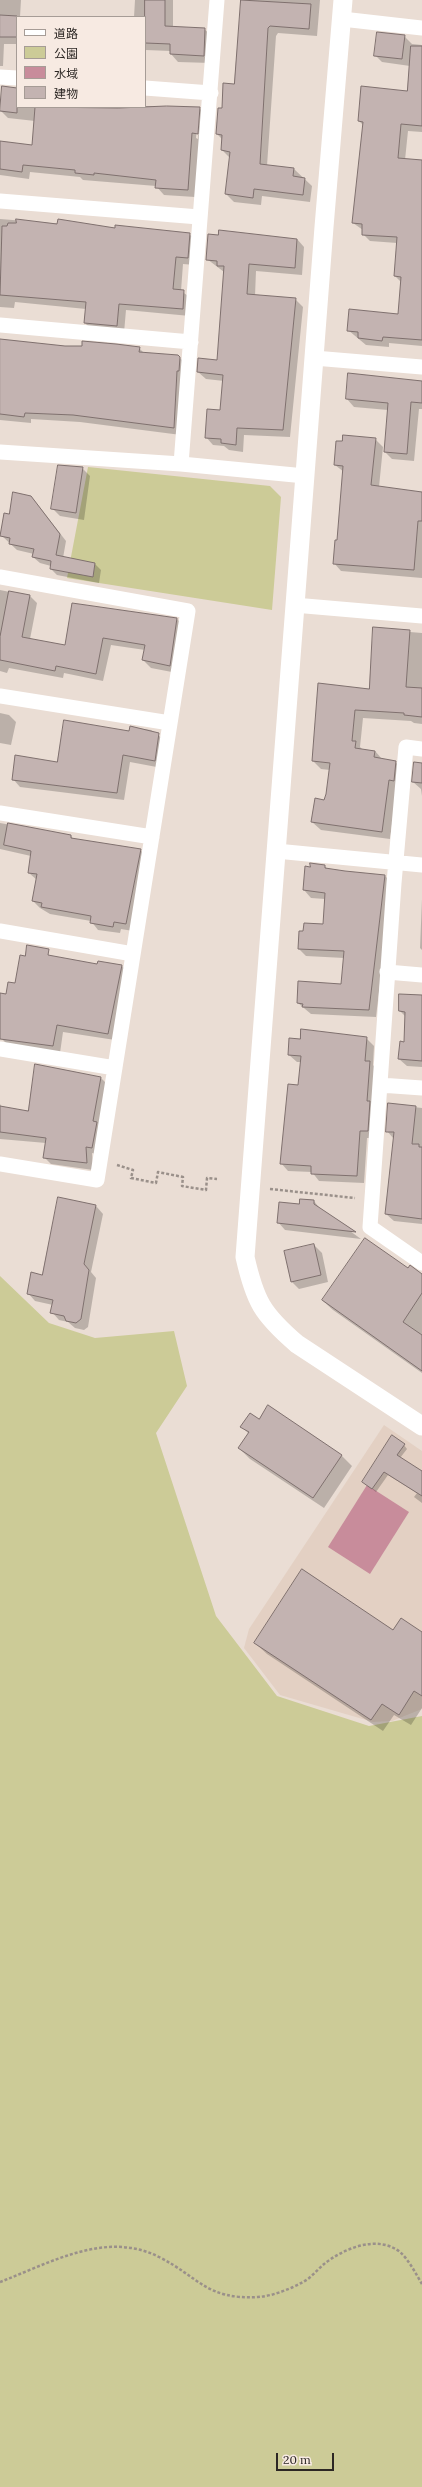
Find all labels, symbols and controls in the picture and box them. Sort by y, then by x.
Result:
legend [16,16,146,108]
text: 道路 [54,26,78,41]
text: 公園 [54,46,78,61]
text: 水域 [54,66,78,81]
text: 建物 [54,86,78,101]
scale bar [278,2445,336,2471]
text: 20 m [283,2452,311,2467]

